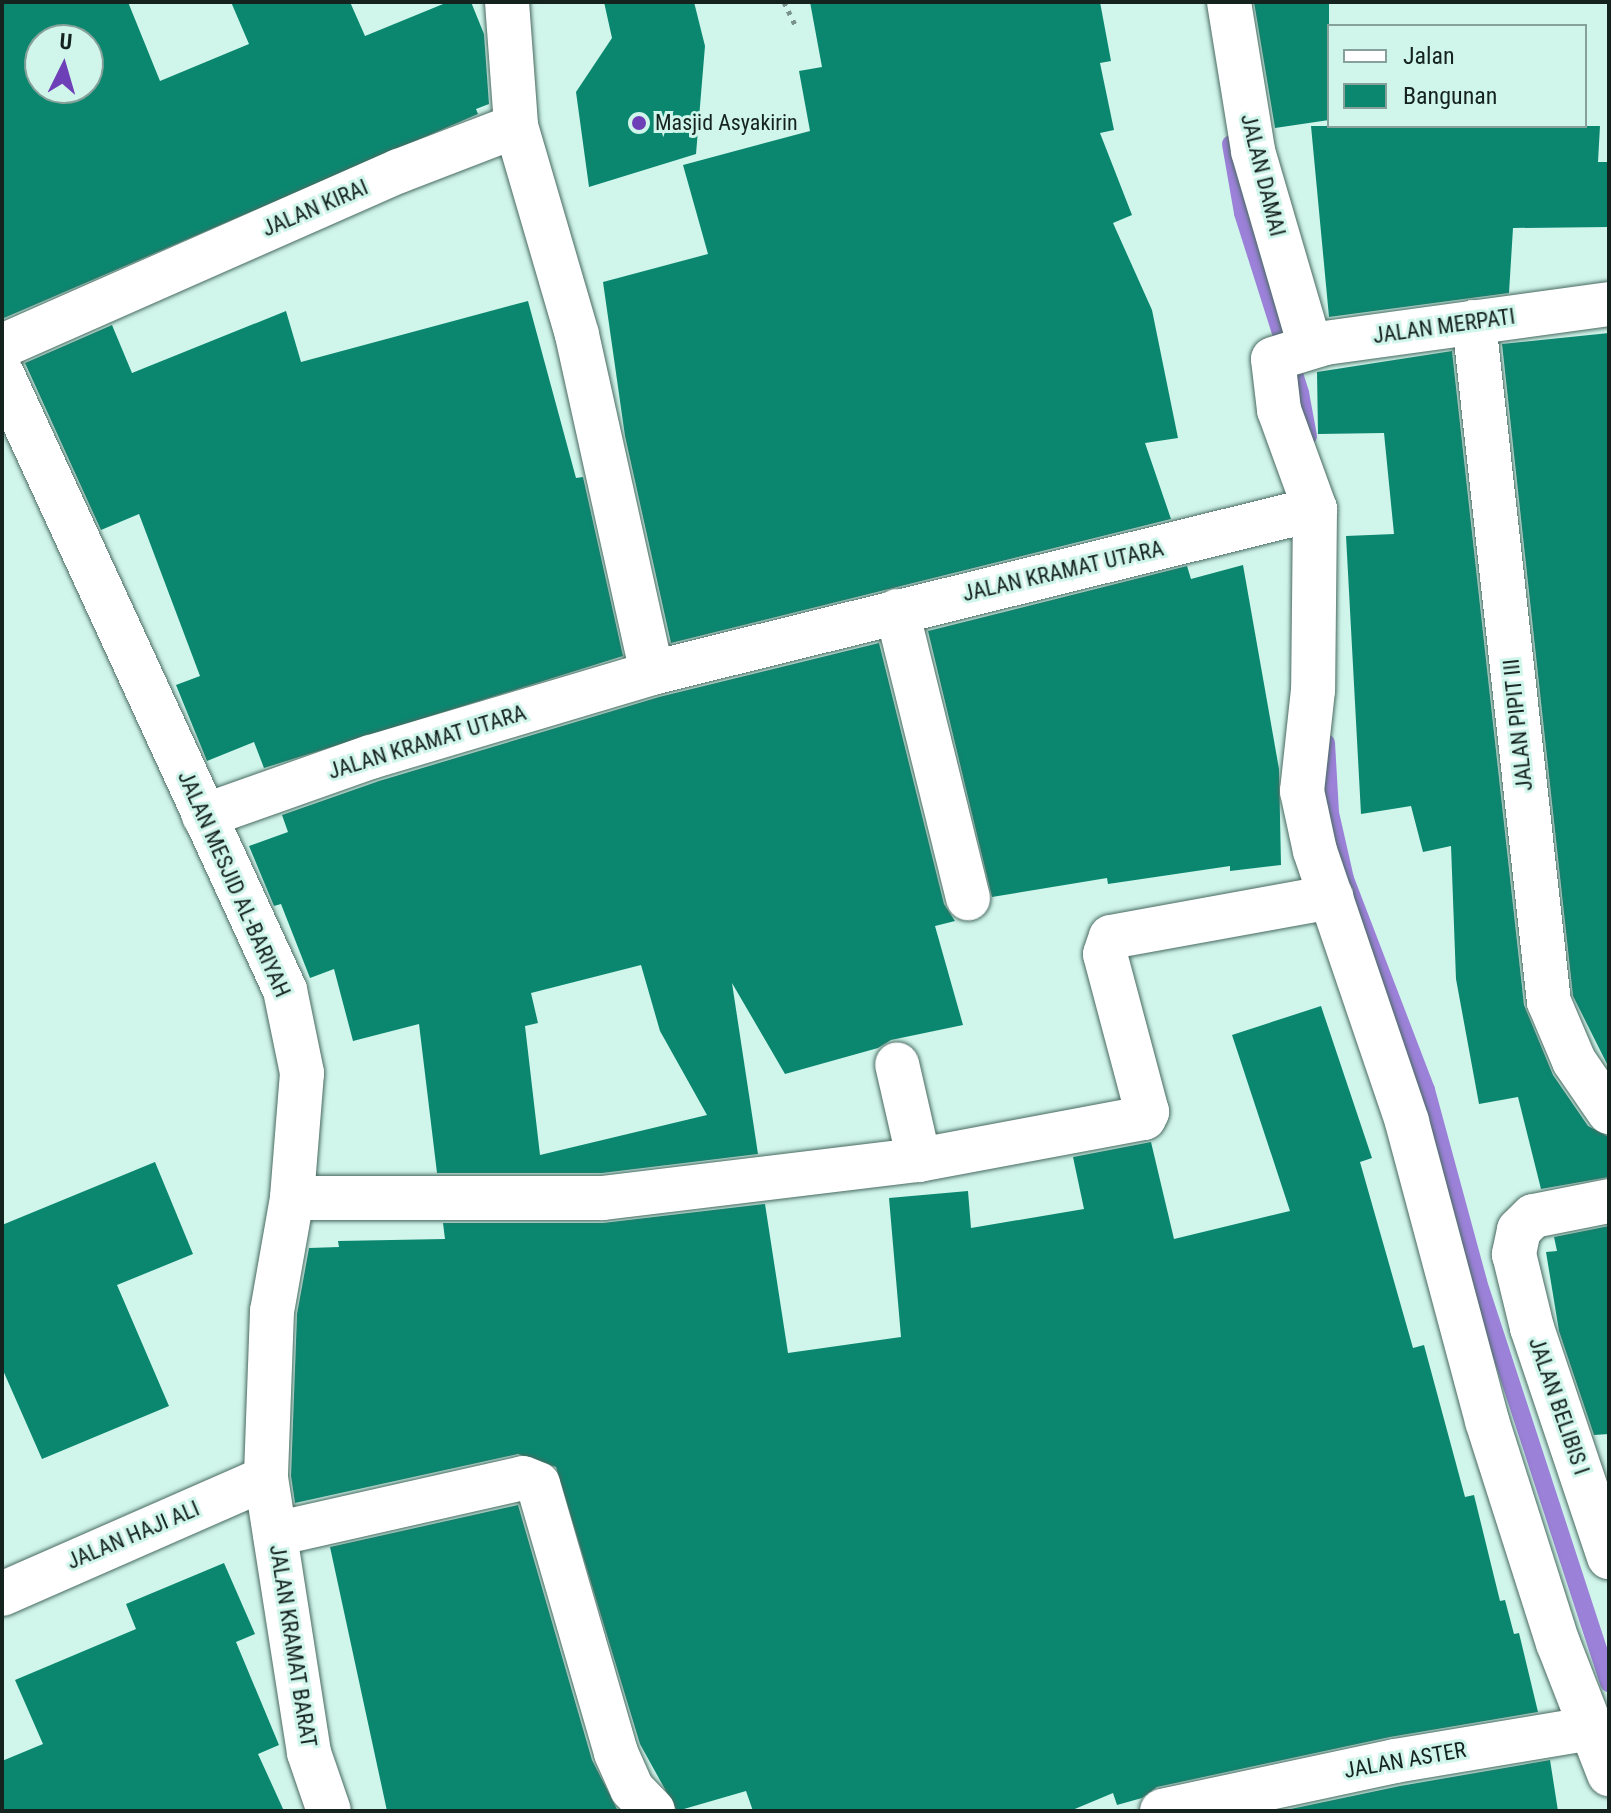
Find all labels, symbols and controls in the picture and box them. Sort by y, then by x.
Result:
north arrow [24,24,104,104]
legend [1327,24,1587,128]
text: U [59,29,73,55]
text: Jalan [1403,42,1455,70]
text: Bangunan [1403,82,1497,110]
place label: Masjid Asyakirin [655,110,798,136]
street label: JALAN DAMAI [1235,111,1291,239]
marker: Masjid Asyakirin [630,114,648,132]
street label: JALAN KIRAI [258,174,372,242]
street label: JALAN MERPATI [1371,303,1517,349]
street label: JALAN KRAMAT UTARA [960,535,1166,607]
street label: JALAN PIPIT III [1498,657,1538,793]
street label: JALAN KRAMAT UTARA [325,699,529,785]
street label: JALAN MESJID AL-BARIYAH [172,767,296,1001]
street label: JALAN BELIBIS I [1523,1334,1595,1478]
street label: JALAN HAJI ALI [63,1495,203,1575]
street label: JALAN KRAMAT BARAT [264,1543,322,1749]
street label: JALAN ASTER [1342,1736,1468,1784]

